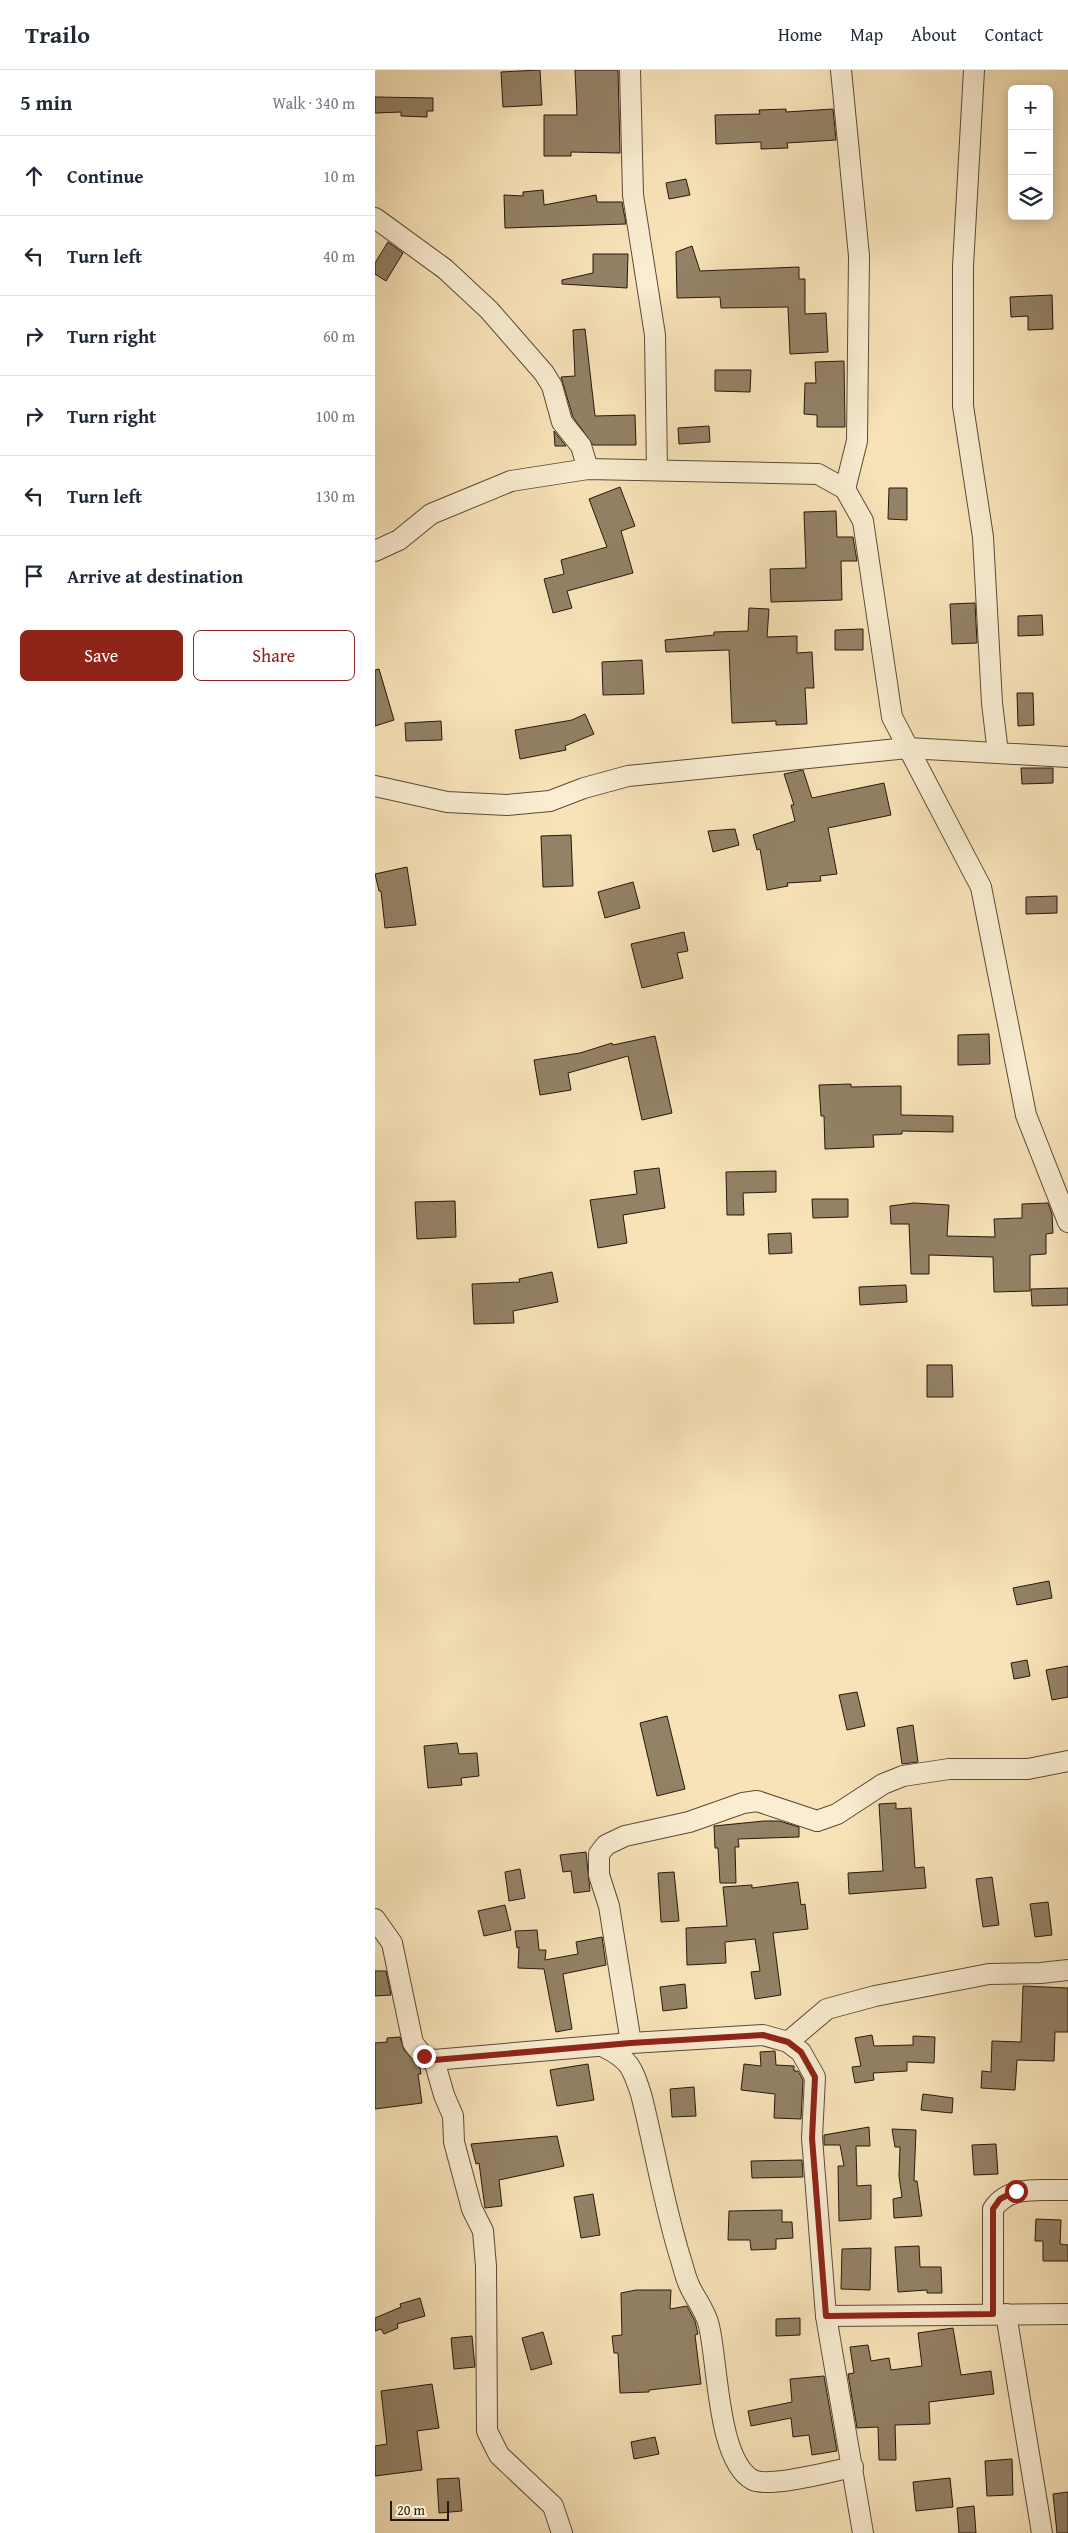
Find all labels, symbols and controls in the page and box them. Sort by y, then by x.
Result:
text: Trailo [25,17,90,52]
text: Home [778,21,822,48]
text: Map [850,21,883,48]
text: About [911,21,957,48]
text: Contact [985,21,1043,48]
map controls [1008,85,1053,220]
button: + [1008,85,1053,130]
text: 5 min [20,87,72,118]
text: Walk · 340 m [272,91,355,115]
button: − [1008,130,1053,175]
icon: ahead [20,162,48,190]
text: Continue [67,162,144,190]
text: 10 m [323,164,355,188]
button: layers [1008,175,1053,220]
icon: left [20,242,48,270]
text: Turn left [67,242,142,270]
text: 40 m [323,244,355,268]
icon: right [20,322,48,350]
text: Turn right [67,322,156,350]
text: 60 m [323,324,355,348]
icon: right [20,402,48,430]
text: Turn right [67,402,156,430]
text: 100 m [315,404,355,428]
icon: left [20,482,48,510]
text: Turn left [67,482,142,510]
text: 130 m [315,484,355,508]
icon: arrive [20,562,48,590]
text: Arrive at destination [67,562,243,590]
button: Save [20,630,183,681]
button: Share [193,630,355,681]
route end [413,2045,436,2068]
route start [1005,2180,1028,2203]
scale bar [390,2498,449,2521]
text: 20 m [397,2500,425,2520]

